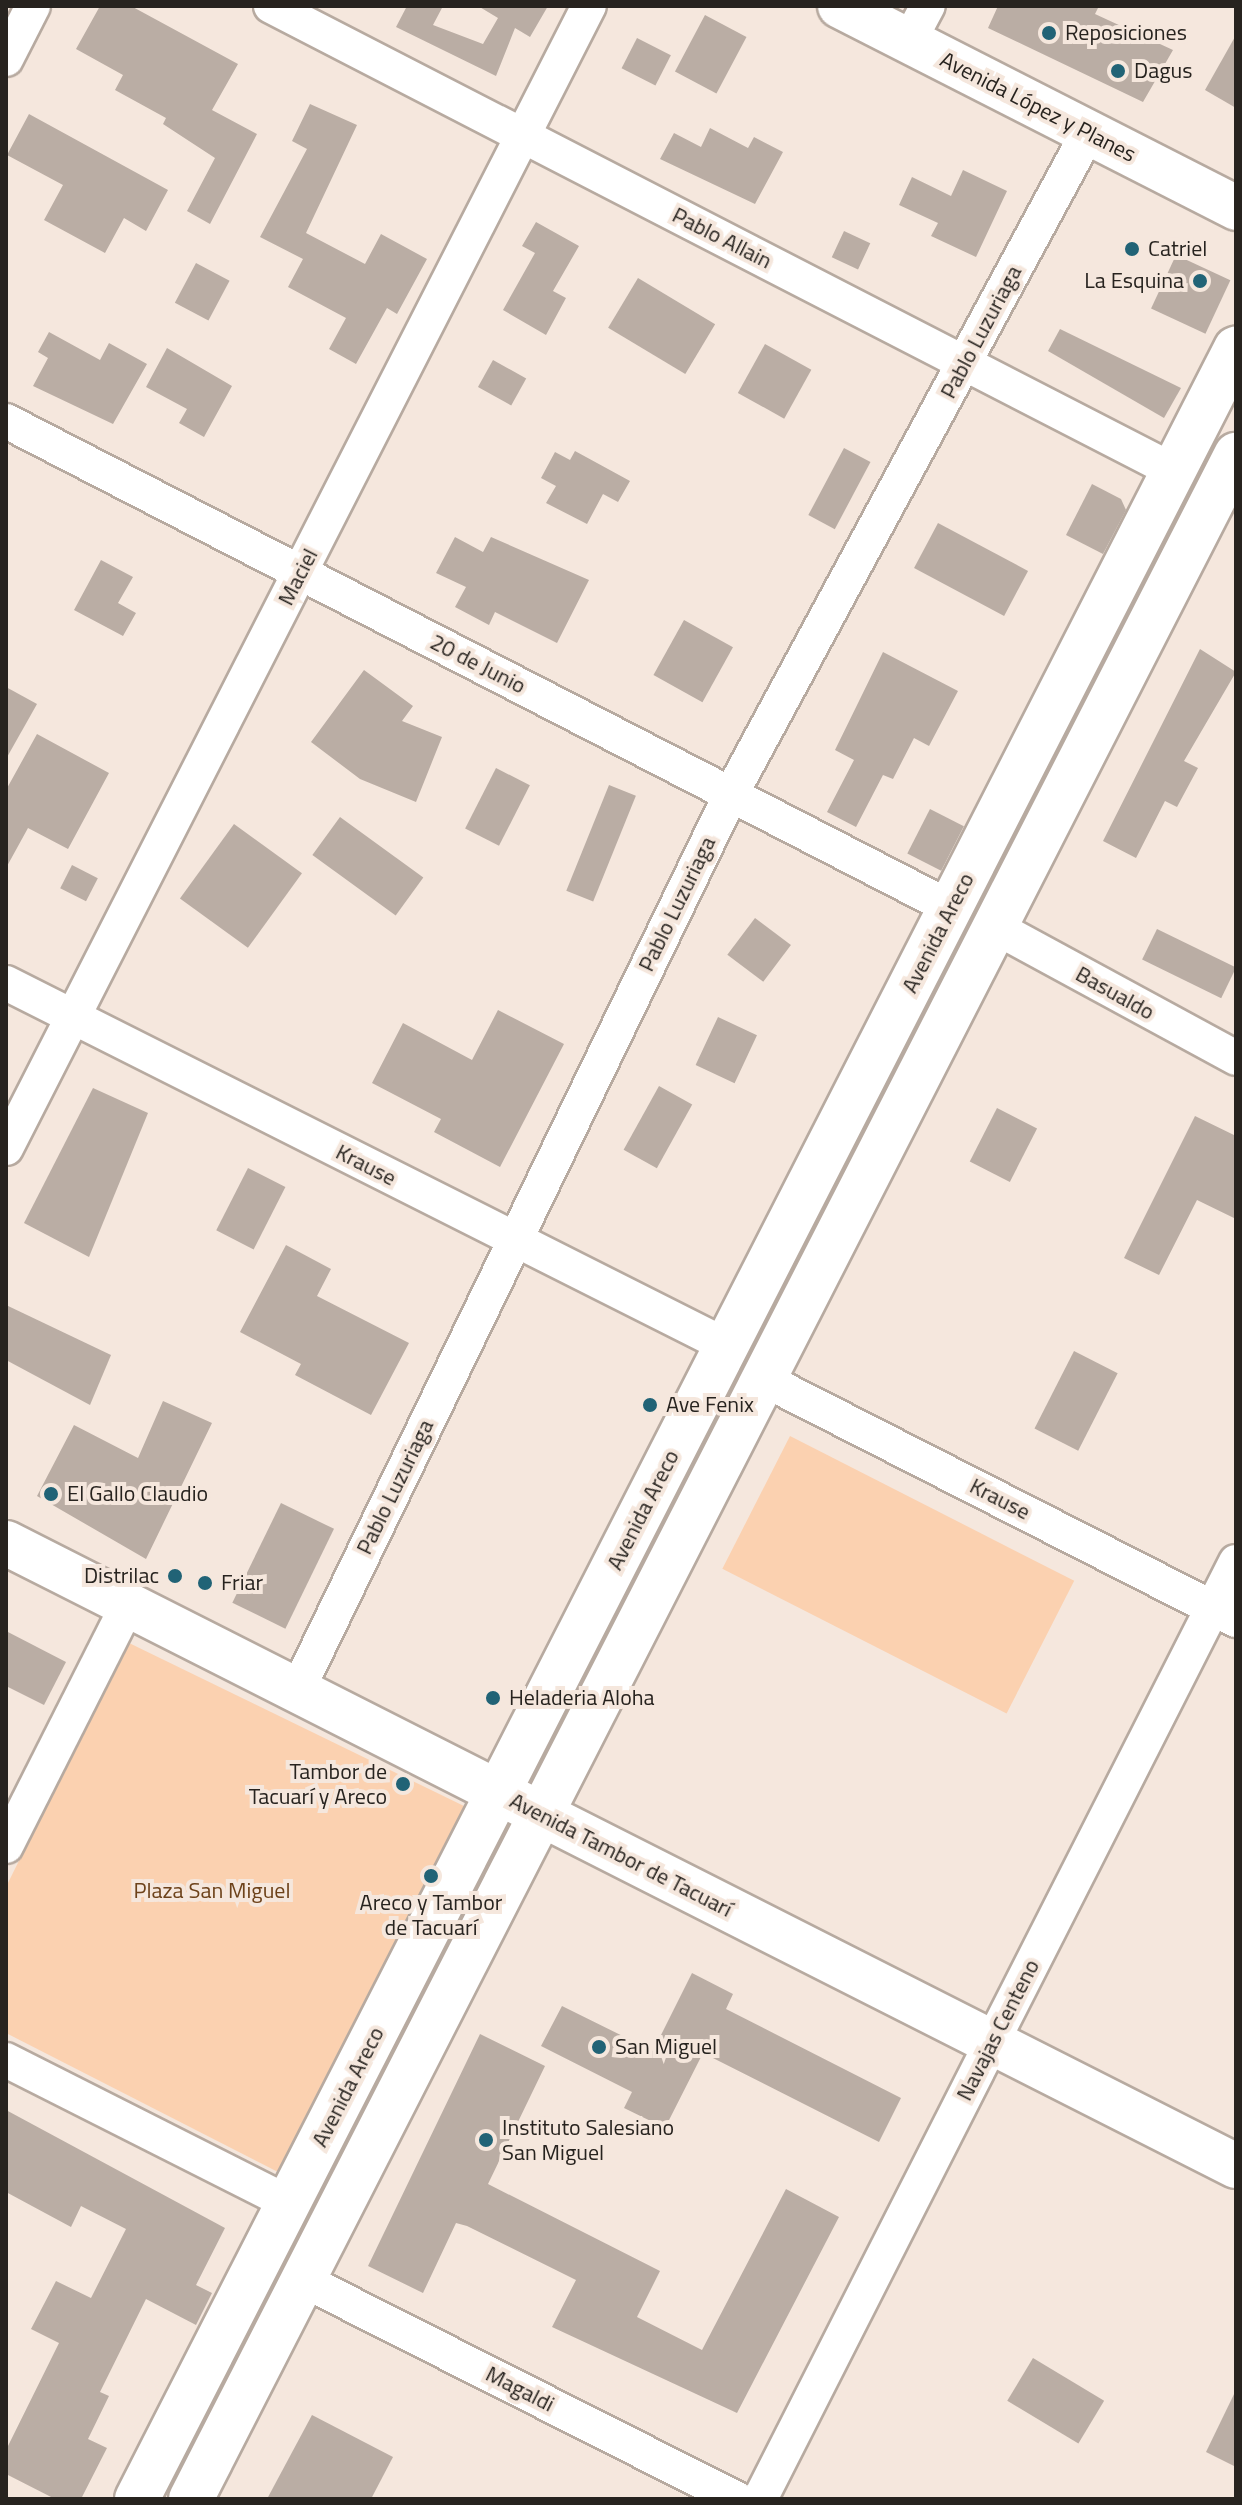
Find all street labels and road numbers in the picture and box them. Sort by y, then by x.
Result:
street label: Avenida López y Planes [936,46,1140,168]
street label: Pablo Allain [668,202,776,274]
street label: Pablo Luzuriaga [935,261,1027,403]
street label: Maciel [273,544,323,610]
street label: 20 de Junio [426,629,530,699]
street label: Pablo Luzuriaga [633,832,721,976]
street label: Avenida Areco [896,869,980,997]
street label: Basualdo [1071,961,1159,1025]
street label: Krause [331,1139,401,1191]
street label: Pablo Luzuriaga [351,1415,439,1559]
street label: Avenida Areco [601,1446,685,1574]
street label: Krause [965,1473,1035,1525]
street label: Avenida Tambor de Tacuarí [505,1787,737,1923]
street label: Navajas Centeno [951,1955,1045,2105]
street label: Avenida Areco [306,2023,390,2151]
street label: Magaldi [481,2361,559,2417]

